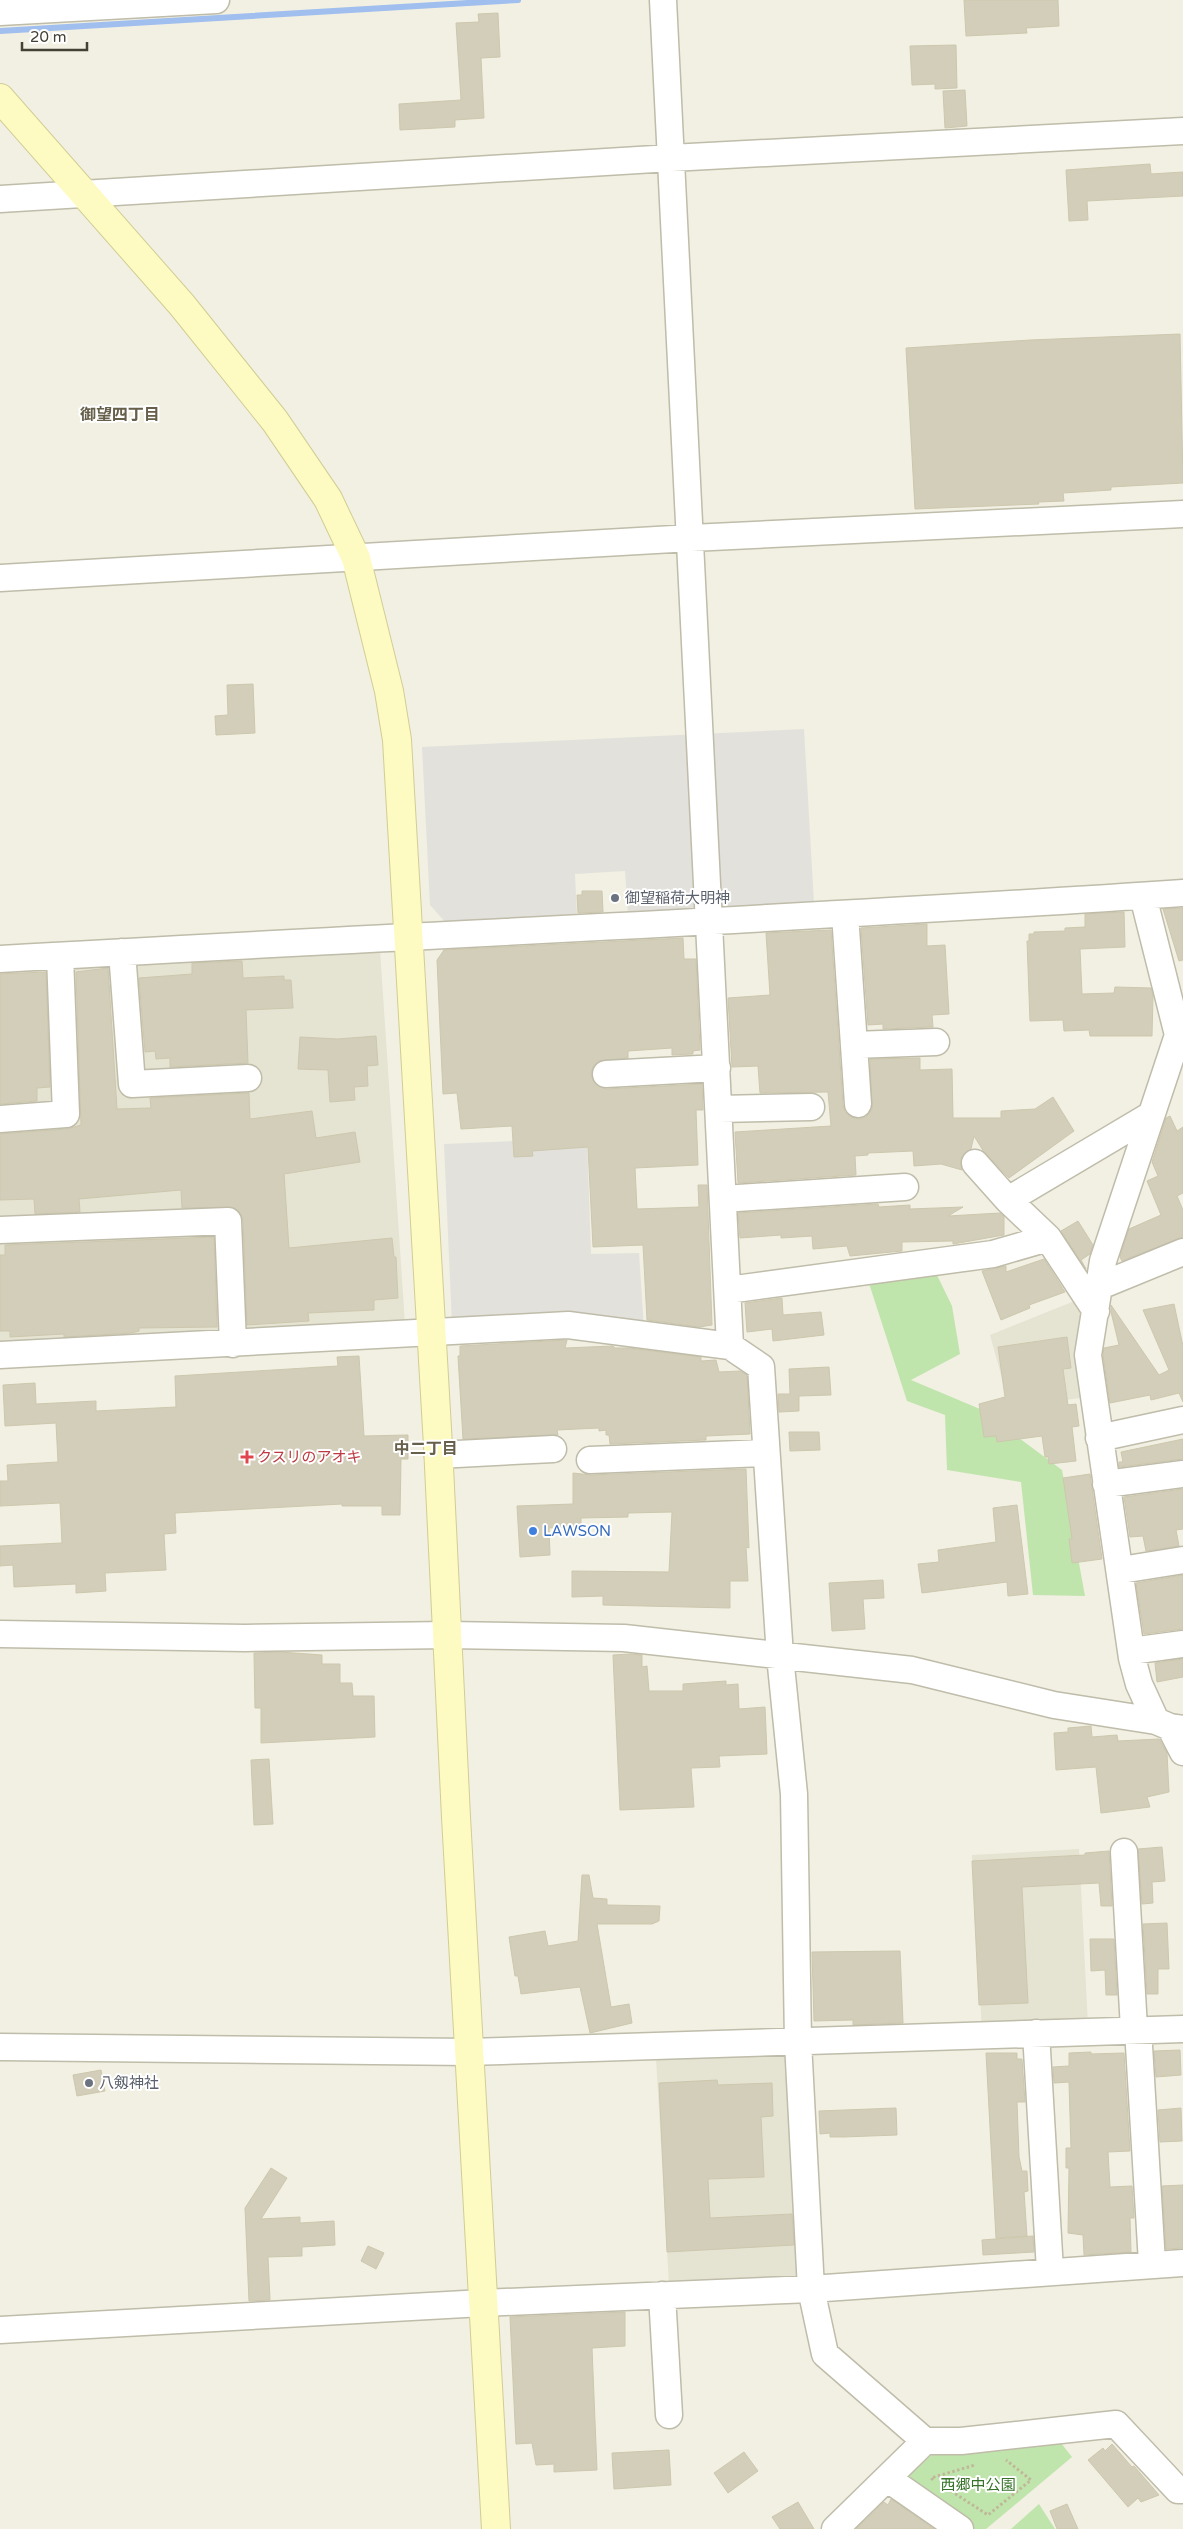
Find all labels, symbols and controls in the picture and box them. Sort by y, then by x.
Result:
scale bar [22,20,88,52]
text: 20 m [30,28,67,46]
district label: 御望四丁目 [80,405,160,425]
place label: 御望稲荷大明神 [625,889,730,907]
marker: 御望稲荷大明神 [609,892,621,904]
district label: 中二丁目 [394,1439,458,1459]
place label: クスリのアオキ [257,1448,362,1466]
marker: クスリのアオキ [241,1451,253,1463]
place label: LAWSON [543,1522,611,1540]
marker: LAWSON [527,1525,539,1537]
place label: 八剱神社 [99,2074,159,2092]
marker: 八剱神社 [83,2077,95,2089]
park label: 西郷中公園 [940,2476,1016,2494]

